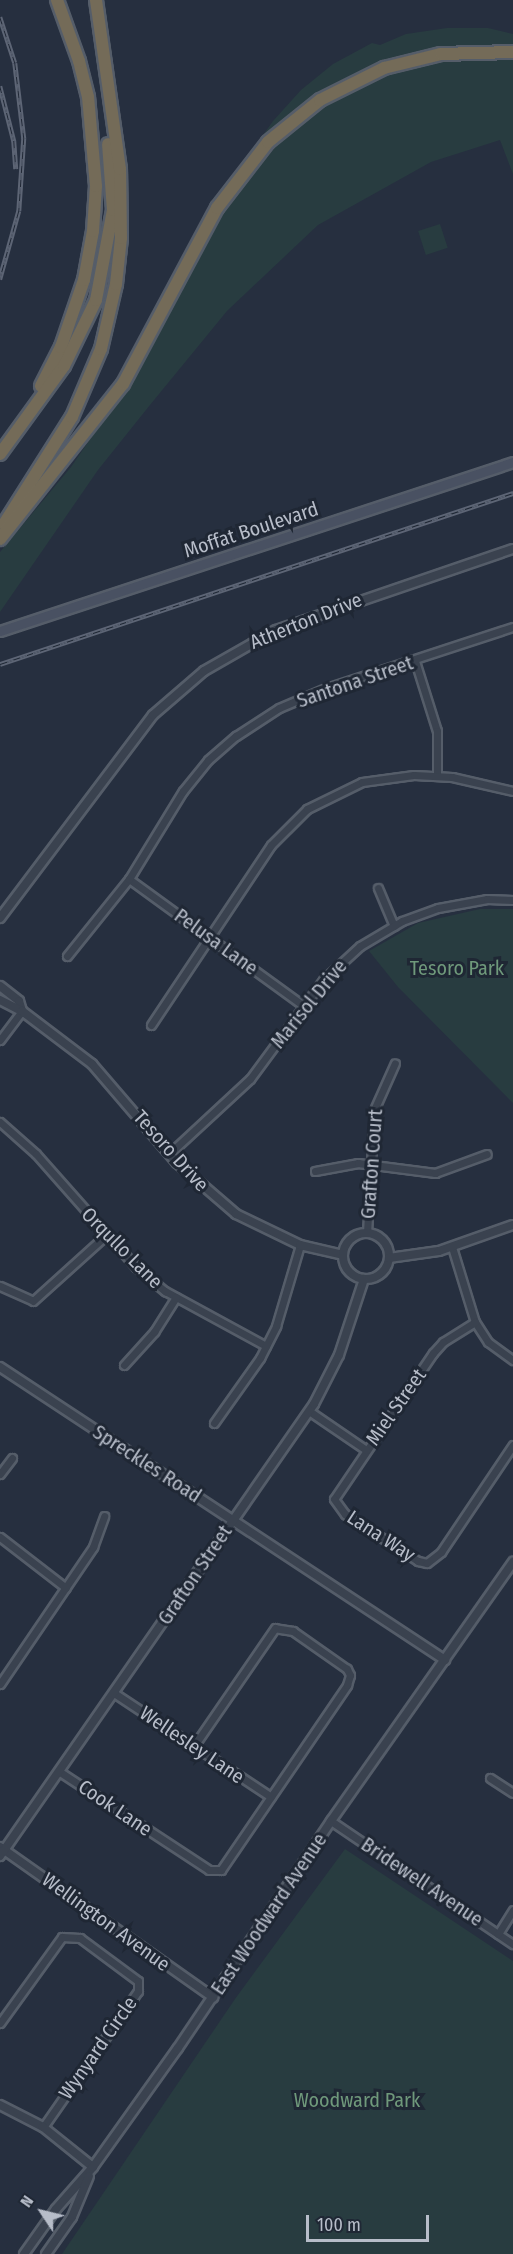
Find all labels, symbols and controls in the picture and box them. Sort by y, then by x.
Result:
street label: Moffat Boulevard [181,497,321,563]
street label: Atherton Drive [246,588,366,654]
street label: Santona Street [294,651,416,713]
street label: Pelusa Lane [170,904,262,980]
street label: Marisol Drive [266,955,352,1053]
park label: Tesoro Park [410,956,504,980]
street label: Tesoro Drive [128,1105,214,1197]
street label: Grafton Court [356,1108,388,1220]
street label: Orqullo Lane [76,1202,168,1294]
street label: Miel Street [361,1364,431,1450]
street label: Spreckles Road [88,1420,206,1508]
street label: Lana Way [342,1505,420,1567]
street label: Grafton Street [153,1521,237,1629]
street label: Wellesley Lane [135,1701,249,1789]
street label: Cook Lane [74,1775,156,1841]
street label: East Woodward Avenue [206,1829,332,1999]
street label: Bridewell Avenue [356,1832,488,1932]
street label: Wellington Avenue [37,1868,175,1976]
street label: Wynyard Circle [54,1992,142,2104]
park label: Woodward Park [294,2088,420,2112]
north arrow [12,2182,72,2242]
text: N [16,2192,37,2211]
scale bar [309,2203,432,2241]
text: 100 m [317,2214,361,2236]

